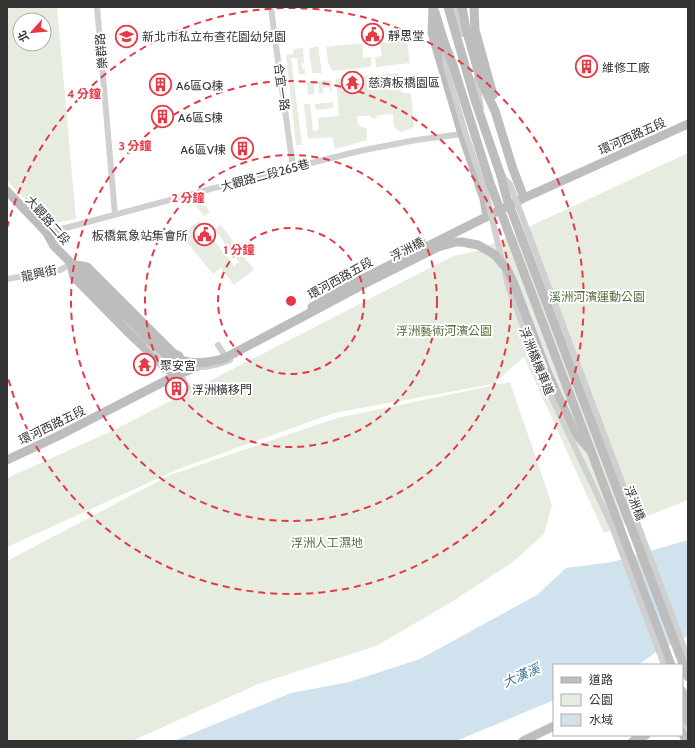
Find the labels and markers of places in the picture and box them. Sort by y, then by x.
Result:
public building icon: 靜思堂 [359,22,385,48]
school or university icon: 新北市私立布查花園幼兒園 [113,23,139,49]
place label: 靜思堂 [388,28,424,43]
place label: 新北市私立布查花園幼兒園 [142,29,286,44]
building icon: 維修工廠 [573,54,599,80]
place label: 維修工廠 [602,60,650,75]
temple icon: 慈濟板橋園區 [339,69,365,95]
building icon: A6區Q棟 [148,72,174,98]
place label: 慈濟板橋園區 [368,75,440,90]
place label: A6區Q棟 [176,78,223,93]
building icon: A6區S棟 [150,104,176,130]
place label: A6區S棟 [178,110,223,125]
building icon: A6區V棟 [229,136,255,162]
place label: A6區V棟 [180,142,226,157]
public building icon: 板橋氣象站集會所 [191,222,217,248]
place label: 板橋氣象站集會所 [92,228,188,243]
centre of rings [284,294,298,308]
temple icon: 聚安宮 [131,352,157,378]
place label: 聚安宮 [160,358,196,373]
building icon: 浮洲橫移門 [163,376,189,402]
place label: 浮洲橫移門 [192,382,252,397]

